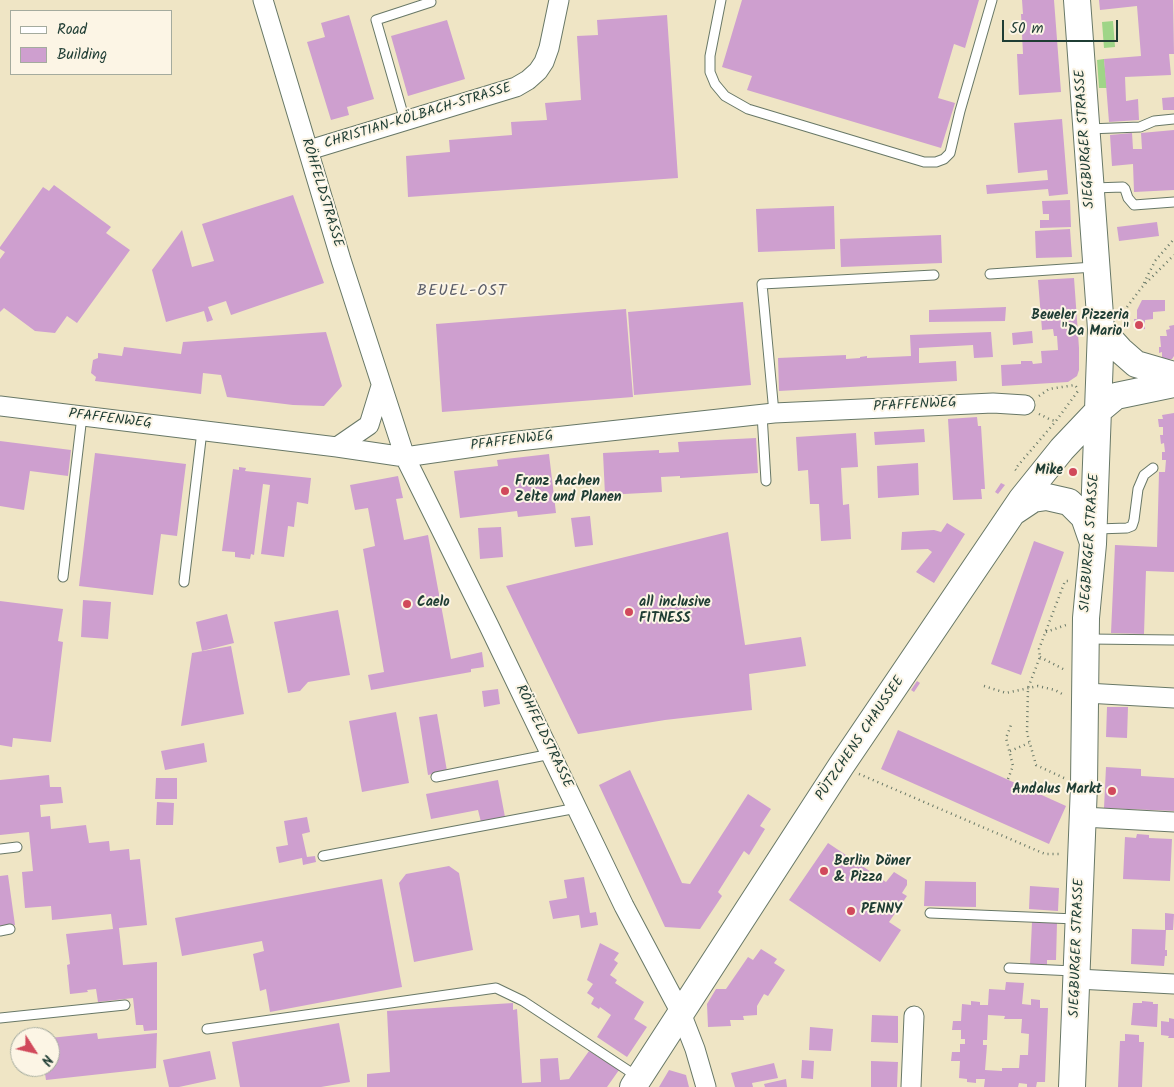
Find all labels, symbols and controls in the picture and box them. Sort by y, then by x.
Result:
legend [10,10,172,75]
scale bar [1004,10,1120,42]
text: 50 m [1010,17,1044,41]
text: Road [57,18,87,42]
text: Building [57,43,107,67]
street label: SIEGBURGER STRASSE [1073,69,1099,209]
street label: CHRISTIAN-KÖLBACH-STRASSE [322,80,514,154]
street label: RÖHFELDSTRASSE [296,137,346,249]
district label: BEUEL-OST [416,282,508,302]
place label: Beueler Pizzeria "Da Mario" [1031,309,1129,342]
marker: Beueler Pizzeria "Da Mario" [1133,319,1145,331]
street label: PFAFFENWEG [873,395,957,417]
street label: PFAFFENWEG [68,407,152,433]
street label: PFAFFENWEG [470,429,554,455]
place label: Mike [1035,464,1063,480]
marker: Mike [1067,466,1079,478]
street label: SIEGBURGER STRASSE [1078,473,1104,613]
place label: Franz Aachen Zelte und Planen [515,475,622,508]
marker: Franz Aachen Zelte und Planen [499,485,511,497]
place label: Caelo [417,596,450,612]
place label: all inclusive FITNESS [639,596,711,628]
marker: Caelo [401,598,413,610]
marker: all inclusive FITNESS [623,606,635,618]
street label: PÜTZCHENS CHAUSSEE [813,674,909,804]
street label: RÖHFELDSTRASSE [511,683,575,791]
place label: Andalus Markt [1012,783,1102,799]
marker: Andalus Markt [1106,785,1118,797]
place label: Berlin Döner & Pizza [834,855,910,888]
marker: Berlin Döner & Pizza [818,865,830,877]
street label: SIEGBURGER STRASSE [1067,878,1089,1018]
place label: PENNY [861,903,902,919]
marker: PENNY [845,905,857,917]
north arrow [10,1027,60,1077]
text: N [35,1050,58,1070]

